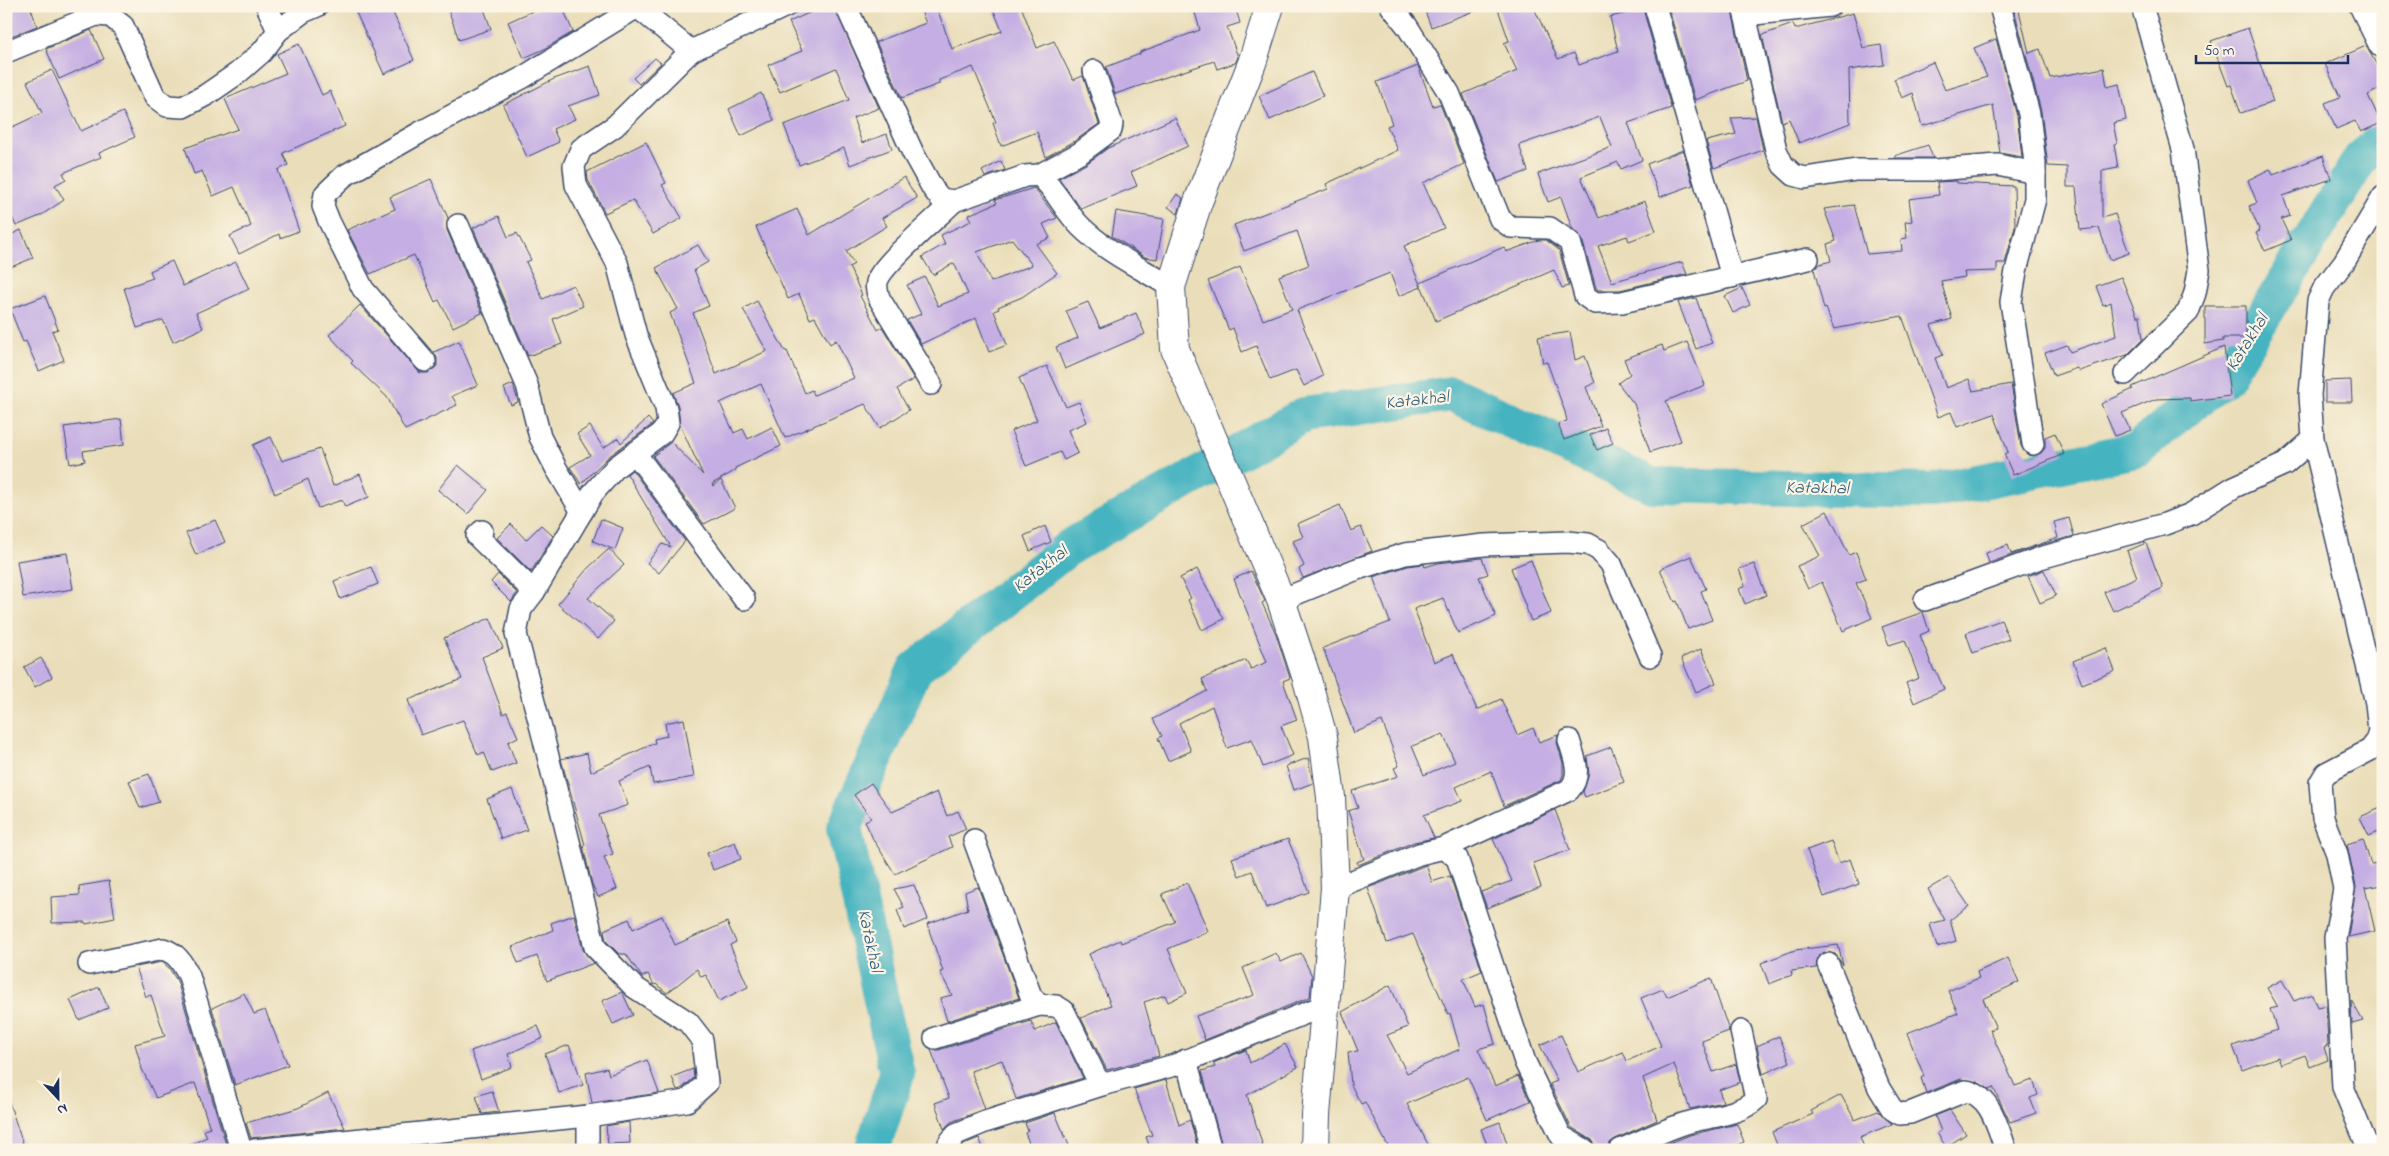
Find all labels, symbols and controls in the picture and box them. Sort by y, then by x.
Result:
scale bar [2196,32,2349,64]
text: 50 m [2204,40,2235,62]
water label: Katakhal [2220,308,2277,377]
water label: Katakhal [1384,385,1452,417]
water label: Katakhal [1785,475,1851,503]
water label: Katakhal [1008,539,1076,600]
water label: Katakhal [850,907,889,977]
north arrow [32,1074,82,1124]
text: N [54,1097,71,1120]

